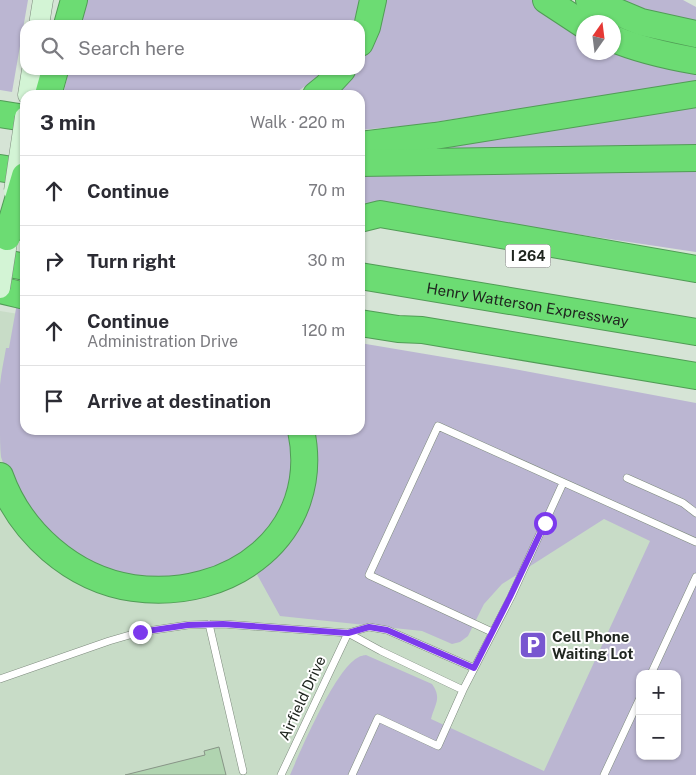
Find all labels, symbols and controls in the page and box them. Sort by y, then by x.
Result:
north arrow [576,15,621,60]
search box [20,20,365,75]
icon: search [38,34,66,62]
text: Search here [78,37,185,59]
text: 3 min [40,110,96,135]
text: Walk · 220 m [250,113,345,132]
icon: ahead [40,177,68,205]
text: Continue [87,180,169,202]
text: 70 m [308,181,345,200]
road number: I 264 [506,245,550,268]
icon: right [40,247,68,275]
text: Turn right [87,250,176,272]
text: 30 m [308,251,345,270]
street label: Henry Watterson Expressway [425,279,630,329]
text: Continue [87,310,169,332]
icon: ahead [40,317,68,345]
text: 120 m [301,321,345,340]
text: Administration Drive [87,332,238,351]
icon: arrive [40,387,68,415]
text: Arrive at destination [87,390,271,412]
route start [534,512,557,535]
route end [129,621,152,644]
place label: Cell Phone Waiting Lot [552,628,633,662]
parking icon: Cell Phone Waiting Lot [518,630,548,660]
street label: Airfield Drive [275,653,329,743]
map controls [636,670,681,760]
button: + [636,670,681,715]
button: − [636,715,681,760]

